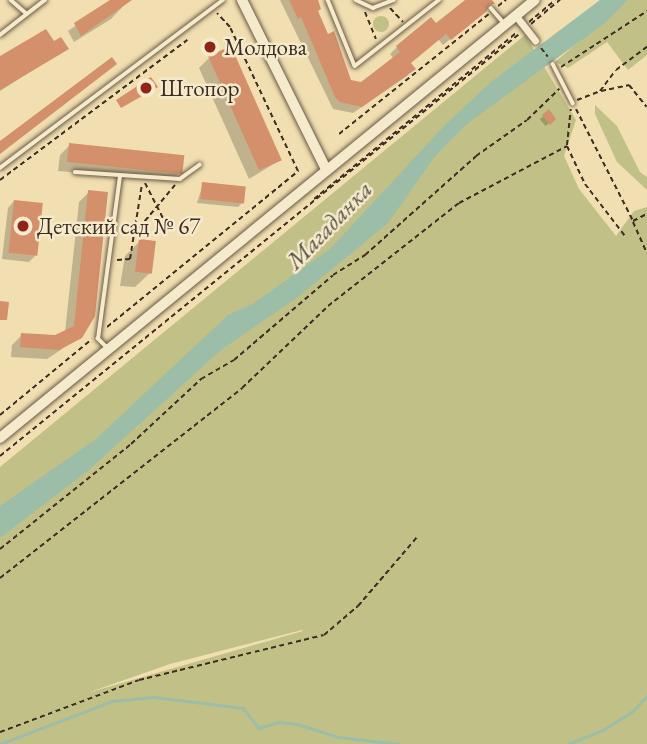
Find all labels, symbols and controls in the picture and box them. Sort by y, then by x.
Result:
place label: Молдова [224,33,307,61]
marker: Молдова [202,39,218,55]
place label: Штопор [160,74,239,102]
marker: Штопор [138,80,154,96]
water label: Магаданка [280,175,378,275]
place label: Детский сад № 67 [37,212,200,240]
marker: Детский сад № 67 [15,218,31,234]

